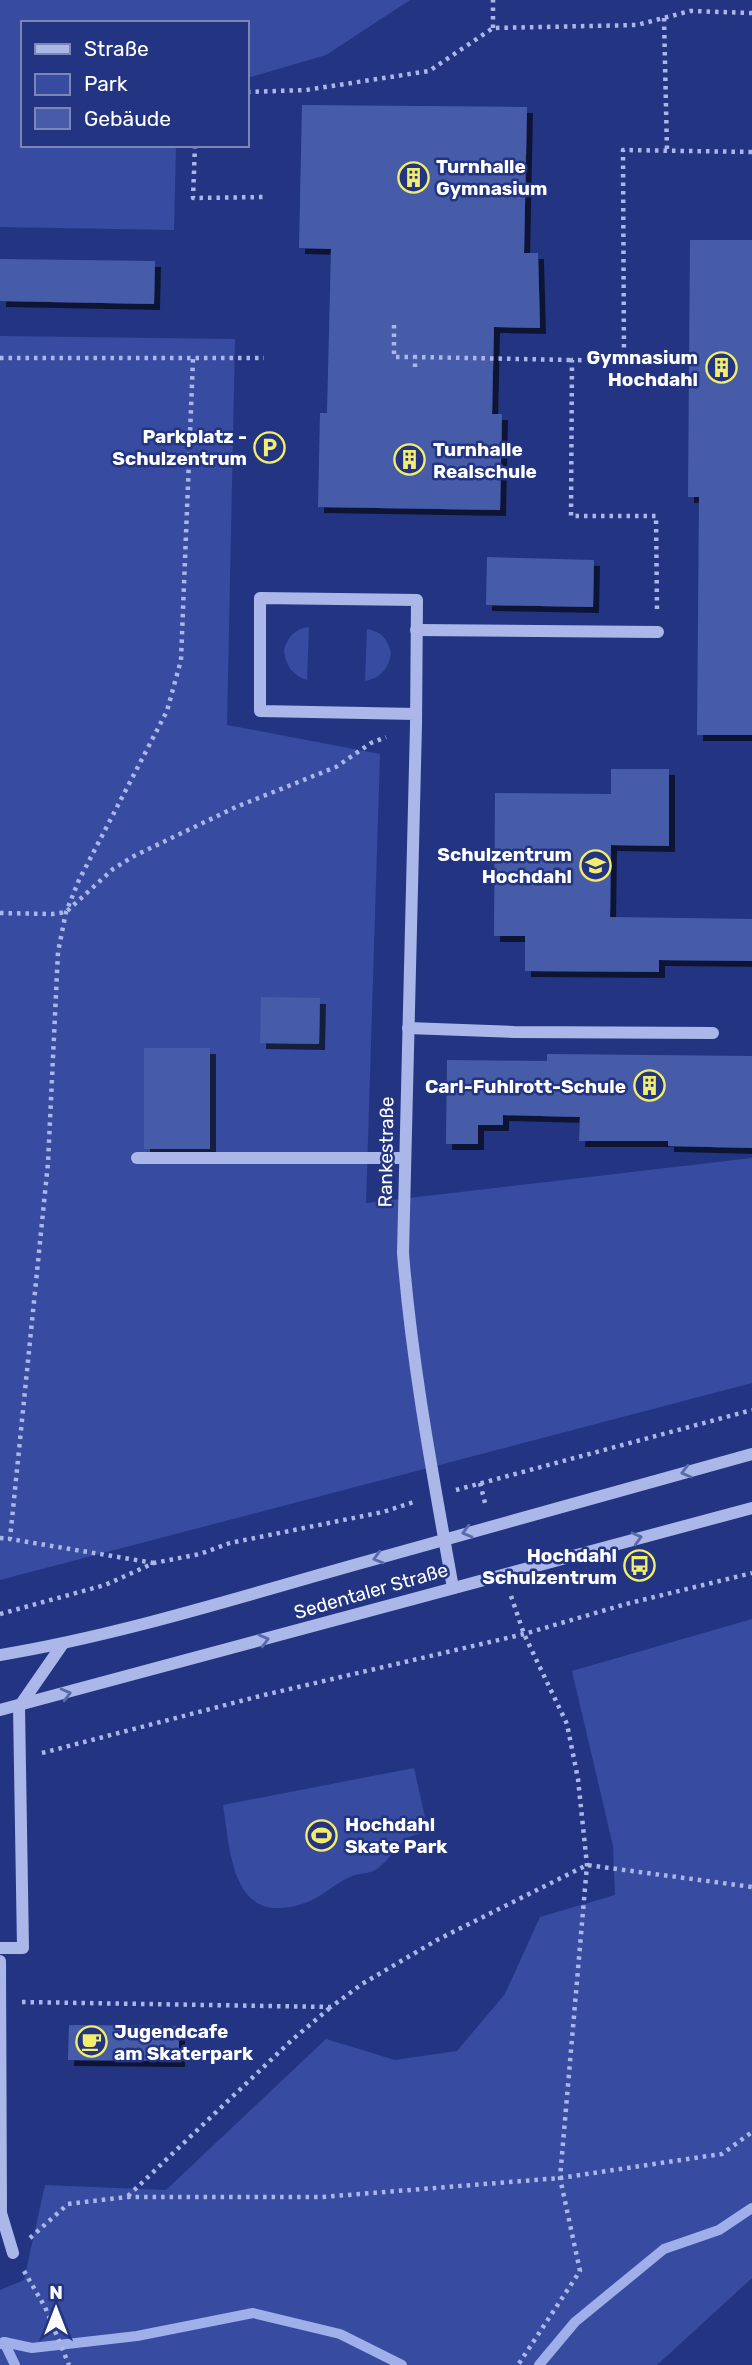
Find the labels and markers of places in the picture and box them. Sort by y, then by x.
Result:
place label: Turnhalle Gymnasium [436,155,547,200]
building icon: Turnhalle Gymnasium [396,160,430,194]
place label: Gymnasium Hochdahl [587,346,698,391]
building icon: Gymnasium Hochdahl [704,351,738,385]
place label: Parkplatz - Schulzentrum [112,425,247,470]
parking icon: Parkplatz - Schulzentrum [253,430,287,464]
place label: Turnhalle Realschule [433,438,537,483]
building icon: Turnhalle Realschule [393,443,427,477]
place label: Schulzentrum Hochdahl [437,843,572,888]
school or university icon: Schulzentrum Hochdahl [578,848,612,882]
building icon: Carl-Fuhlrott-Schule [632,1069,666,1103]
place label: Carl-Fuhlrott-Schule [425,1075,626,1098]
place label: Hochdahl Schulzentrum [482,1544,617,1589]
bus stop icon: Hochdahl Schulzentrum [623,1549,657,1583]
place label: Hochdahl Skate Park [345,1813,447,1858]
sports icon: Hochdahl Skate Park [305,1818,339,1852]
place label: Jugendcafe am Skaterpark [114,2020,253,2065]
cafe icon: Jugendcafe am Skaterpark [74,2025,108,2059]

